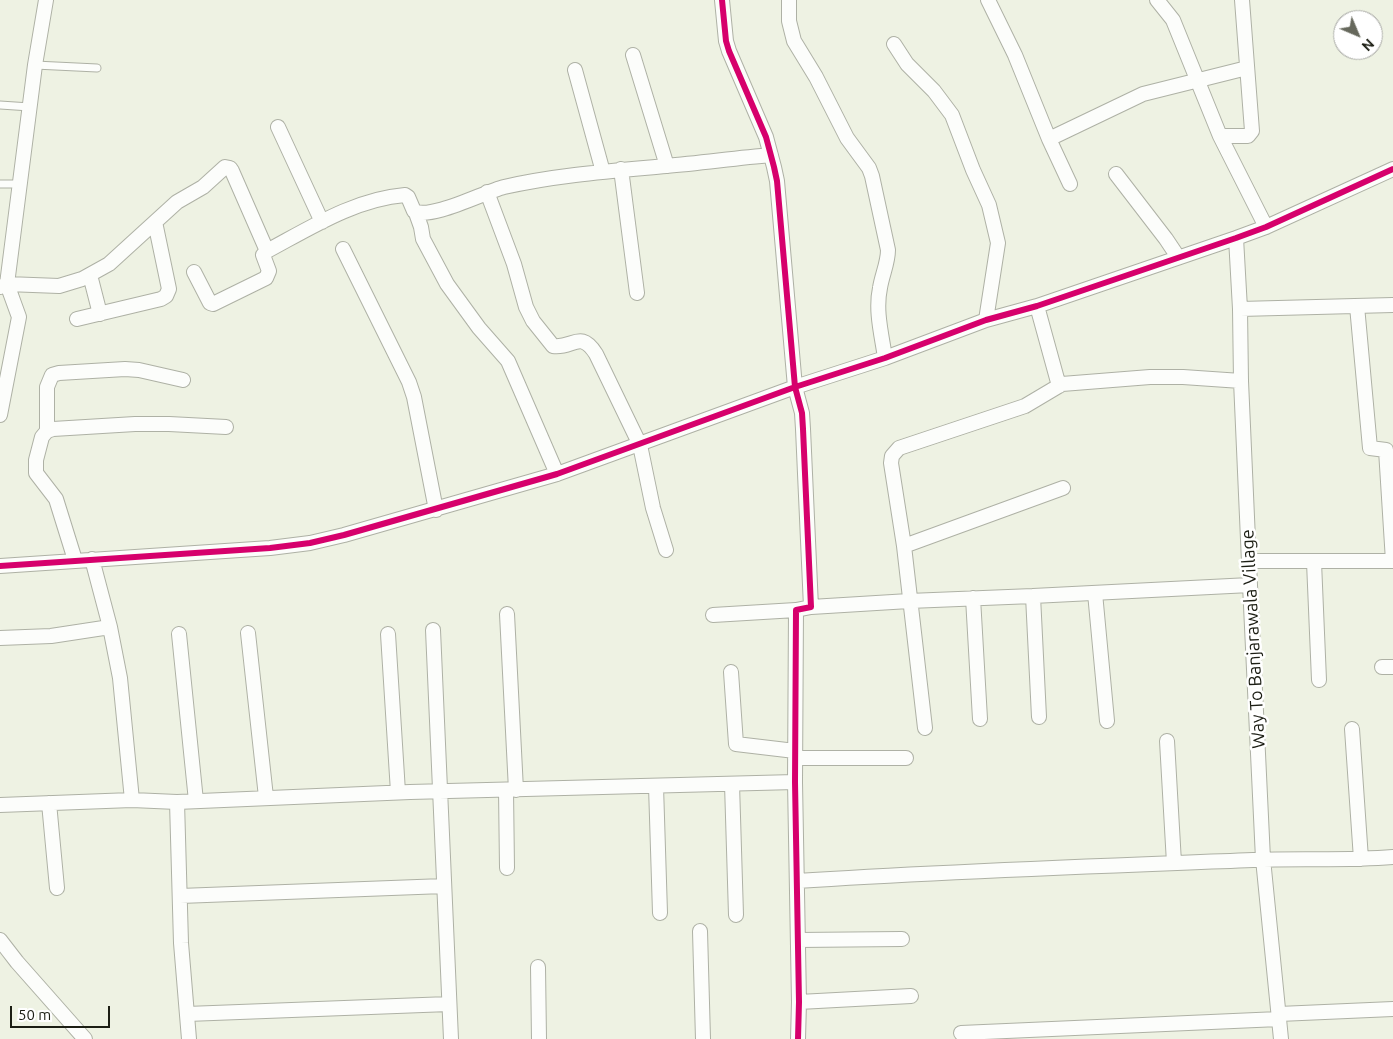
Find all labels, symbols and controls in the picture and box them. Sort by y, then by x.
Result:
north arrow [1333,10,1383,60]
text: N [1359,36,1377,54]
street label: Way To Banjarawala Village [1236,529,1270,749]
scale bar [12,996,112,1028]
text: 50 m [18,1006,51,1023]

